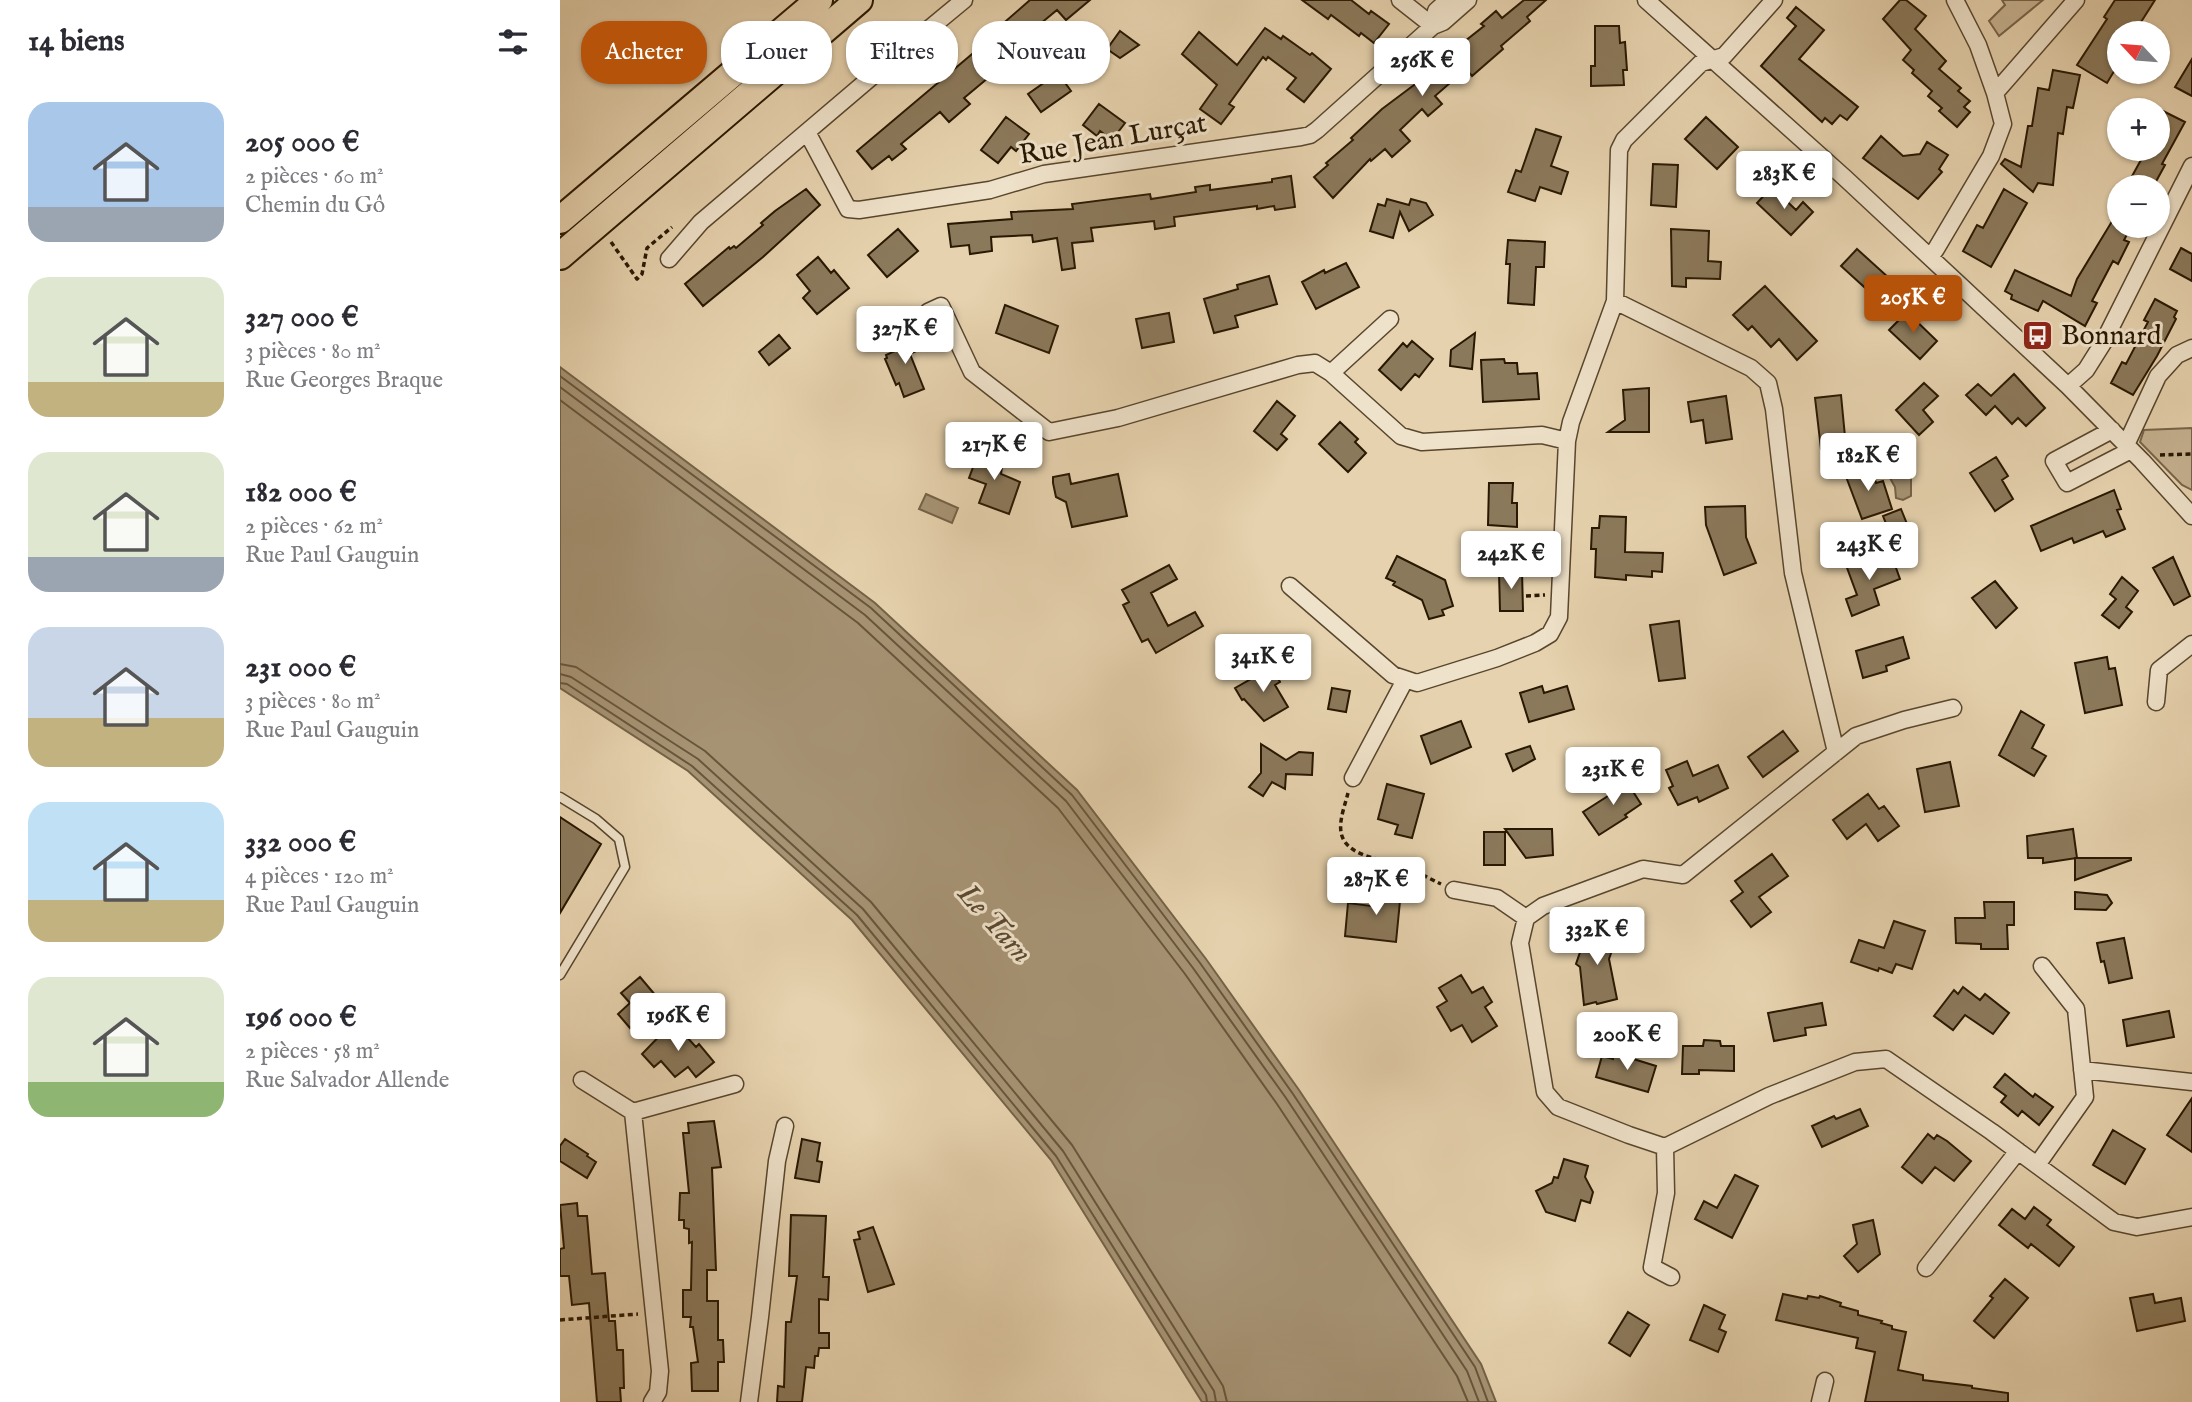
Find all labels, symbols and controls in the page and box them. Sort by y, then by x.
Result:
chip: Acheter [581,21,707,84]
chip: Louer [721,21,832,84]
chip: Filtres [846,21,958,84]
chip: Nouveau [972,21,1110,84]
north arrow [2107,21,2170,84]
map controls [2107,21,2170,238]
text: 14 biens [28,23,125,61]
icon: filters [494,23,532,61]
pin: 256K € [1365,38,1479,98]
text: 256K € [1390,46,1454,75]
button: + [2107,98,2170,161]
street label: Rue Jean Lurçat [1016,106,1210,174]
text: 205 000 € [245,124,360,162]
icon: home [84,130,168,214]
pin: 283K € [1727,152,1841,211]
text: 283K € [1752,159,1816,188]
text: 2 pièces · 60 m² [245,162,384,191]
button: − [2107,175,2170,238]
text: Chemin du Gô [245,191,385,220]
pin: 205K € [1856,276,1970,335]
text: 205K € [1880,283,1946,312]
text: 327 000 € [245,299,359,337]
icon: home [84,305,168,389]
pin: 327K € [848,306,962,366]
text: 327K € [872,314,938,343]
bus stop icon: Bonnard [2021,319,2055,353]
place label: Bonnard [2061,319,2162,354]
text: 3 pièces · 80 m² [245,337,381,366]
text: Rue Georges Braque [245,366,443,395]
pin: 217K € [937,422,1051,482]
text: 217K € [961,430,1027,459]
pin: 182K € [1811,434,1925,493]
text: 182K € [1836,441,1900,470]
text: 182 000 € [245,474,357,512]
icon: home [84,480,168,564]
text: 2 pièces · 62 m² [245,512,383,541]
pin: 243K € [1812,522,1926,582]
text: 243K € [1836,530,1902,559]
pin: 242K € [1454,532,1568,591]
text: 242K € [1477,539,1545,568]
text: Rue Paul Gauguin [245,541,419,570]
pin: 341K € [1206,634,1320,694]
text: 341K € [1231,642,1295,671]
text: 231 000 € [245,649,356,687]
icon: home [84,655,168,739]
text: 3 pièces · 80 m² [245,687,381,716]
text: Rue Paul Gauguin [245,716,419,745]
pin: 231K € [1556,748,1670,807]
text: 231K € [1581,755,1645,784]
text: 332 000 € [245,824,356,862]
icon: home [84,830,168,914]
pin: 287K € [1319,858,1433,917]
text: 4 pièces · 120 m² [245,862,394,891]
text: 287K € [1343,865,1409,894]
water label: Le Tarn [948,876,1040,972]
text: Rue Paul Gauguin [245,891,419,920]
pin: 332K € [1540,908,1654,967]
text: 332K € [1565,915,1629,944]
pin: 196K € [621,993,735,1053]
text: 196 000 € [245,999,357,1037]
text: 196K € [646,1001,710,1030]
icon: home [84,1005,168,1089]
pin: 200K € [1570,1012,1684,1072]
text: 200K € [1593,1020,1661,1049]
text: 2 pièces · 58 m² [245,1037,380,1066]
text: Rue Salvador Allende [245,1066,449,1095]

